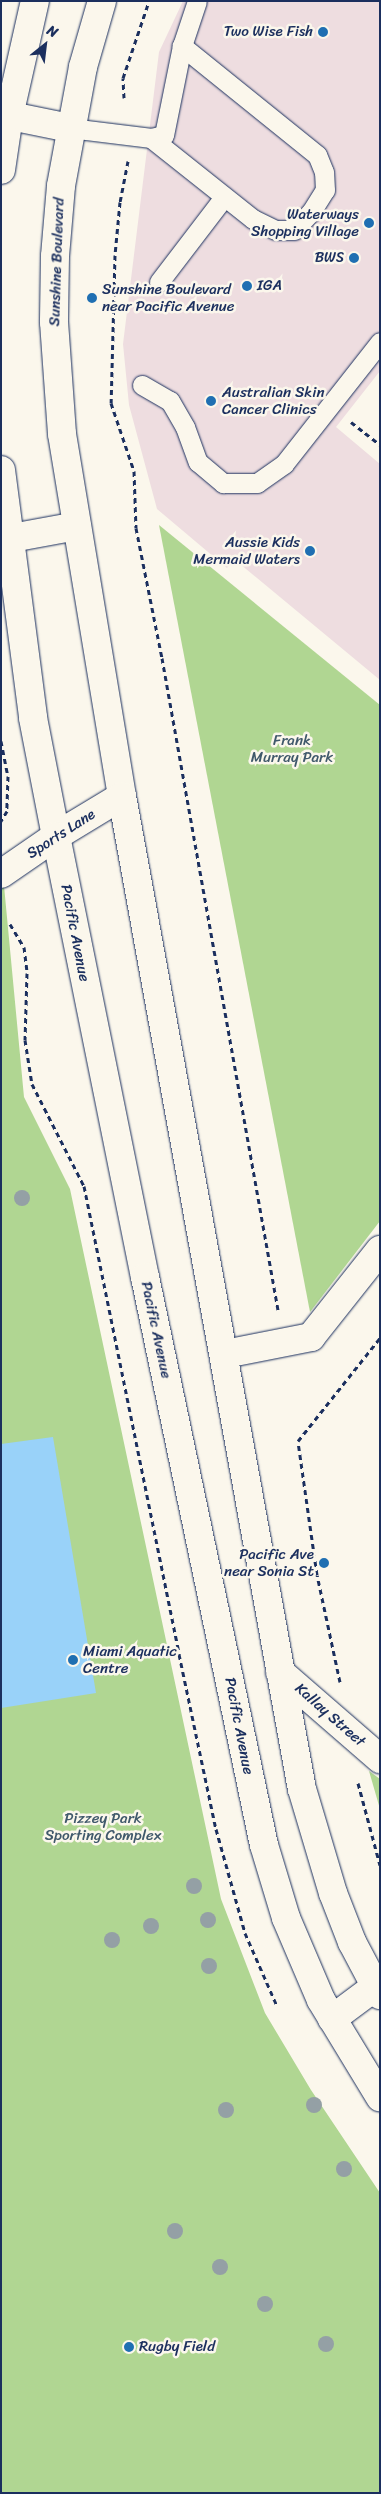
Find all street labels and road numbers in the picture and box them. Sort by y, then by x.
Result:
street label: Sunshine Boulevard [46,197,68,327]
street label: Sports Lane [23,805,99,863]
street label: Pacific Avenue [57,883,93,983]
street label: Pacific Avenue [137,1280,175,1380]
street label: Pacific Avenue [221,1676,257,1776]
street label: Kallay Street [291,1679,369,1751]

